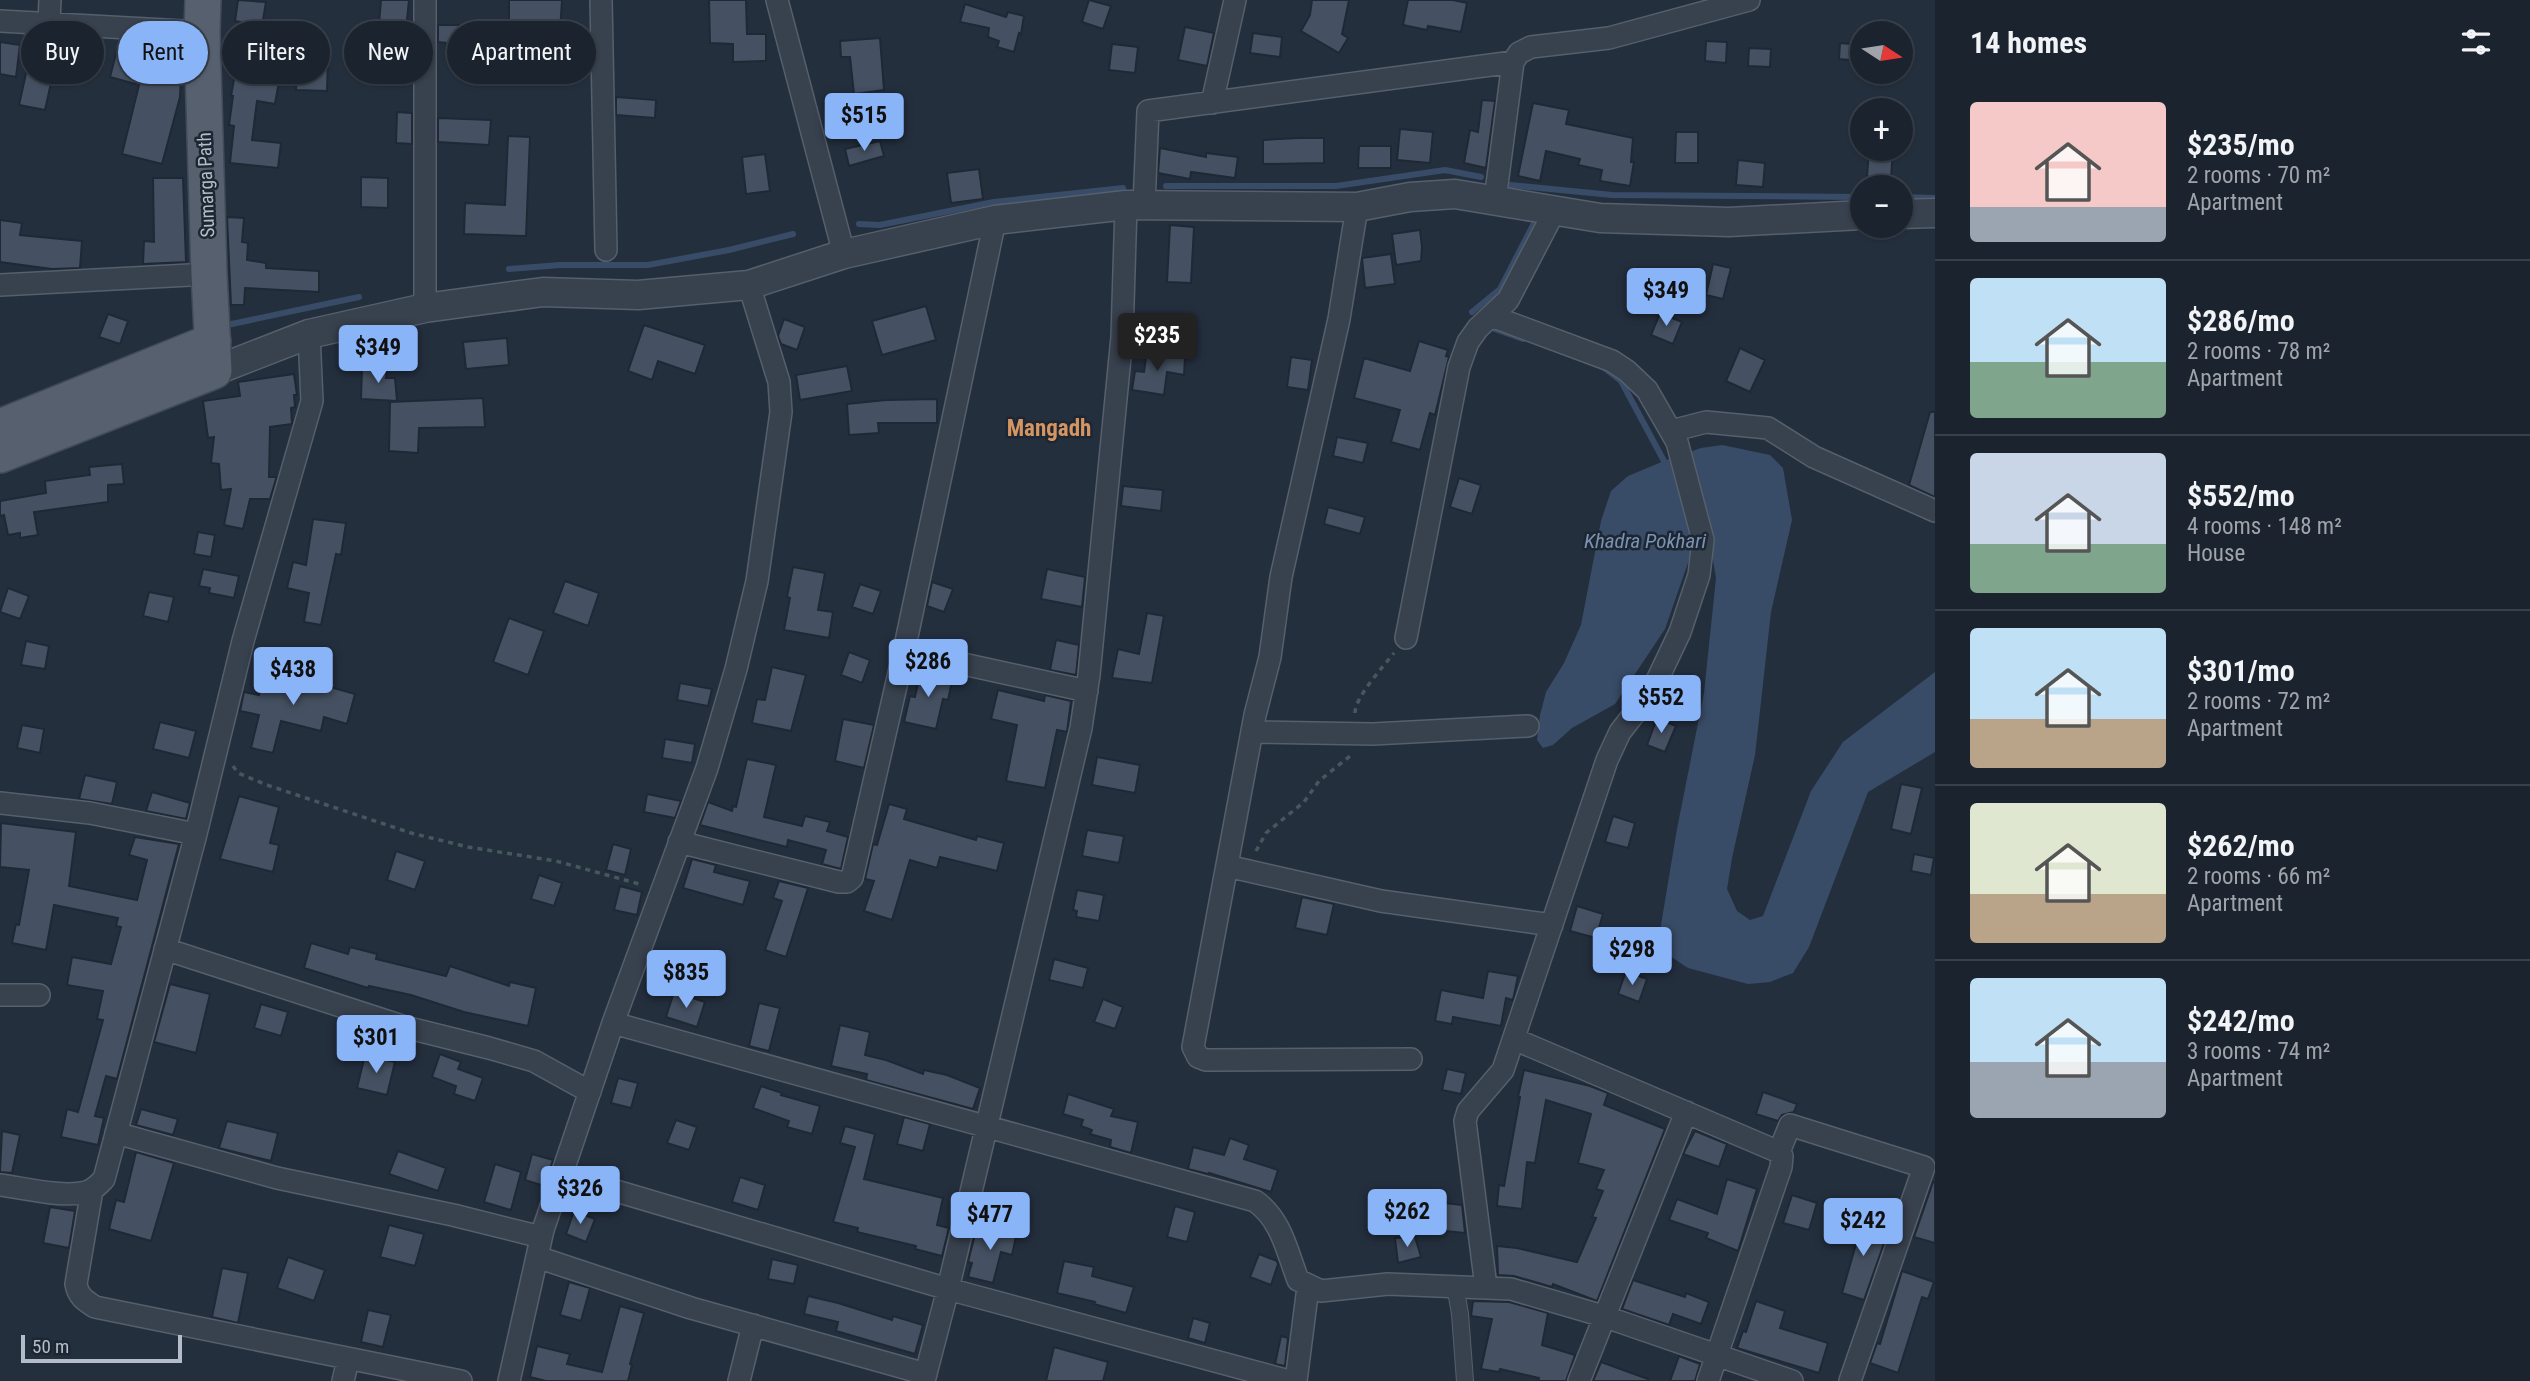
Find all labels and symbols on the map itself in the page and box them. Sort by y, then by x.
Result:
north arrow [1850,21,1913,84]
pin: $515 [823,94,905,153]
street label: Sumarga Path [193,132,219,238]
pin: $349 [1625,268,1707,328]
pin: $235 [1116,314,1198,373]
pin: $349 [337,326,419,385]
district label: Mangadh [1007,415,1091,442]
water label: Khadra Pokhari [1584,529,1706,553]
pin: $286 [887,640,969,699]
pin: $438 [252,648,334,707]
pin: $552 [1620,676,1702,735]
pin: $298 [1591,928,1673,987]
pin: $835 [645,950,727,1010]
pin: $301 [335,1016,417,1075]
pin: $326 [539,1166,621,1226]
pin: $262 [1366,1190,1448,1249]
pin: $477 [949,1192,1031,1252]
pin: $242 [1822,1198,1904,1258]
scale bar [21,1332,182,1364]

